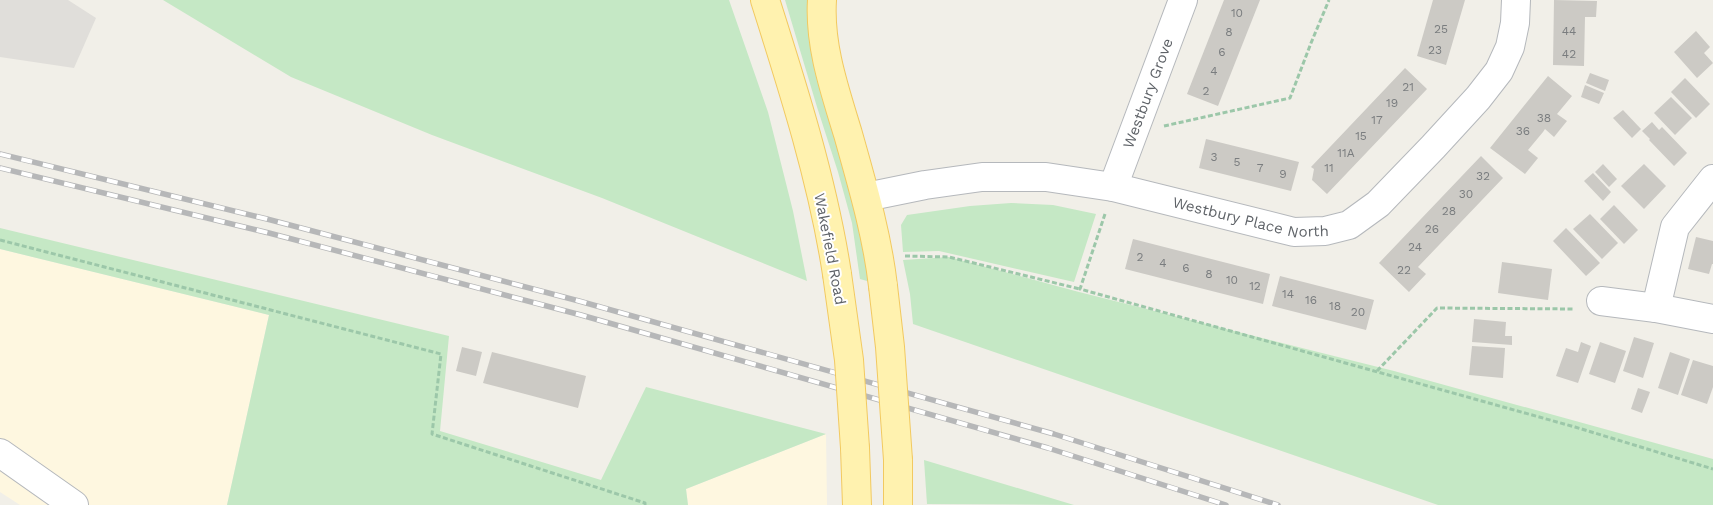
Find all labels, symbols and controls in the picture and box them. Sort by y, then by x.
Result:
house number: 10 [1231,6,1243,20]
house number: 25 [1434,22,1448,36]
house number: 44 [1562,24,1576,38]
house number: 8 [1225,25,1233,39]
street label: Westbury Grove [1119,36,1177,151]
house number: 23 [1428,43,1442,57]
house number: 6 [1218,45,1226,59]
house number: 42 [1562,47,1576,61]
house number: 4 [1210,64,1218,78]
house number: 21 [1402,80,1414,94]
house number: 2 [1203,84,1210,98]
house number: 19 [1386,96,1398,110]
house number: 38 [1537,111,1551,125]
house number: 17 [1371,113,1383,127]
house number: 36 [1516,124,1530,138]
house number: 15 [1355,129,1367,143]
house number: 11A [1337,146,1355,160]
house number: 3 [1211,150,1218,164]
house number: 5 [1234,155,1241,169]
house number: 7 [1257,161,1264,175]
house number: 11 [1324,161,1334,175]
house number: 9 [1279,167,1287,181]
house number: 32 [1476,169,1490,183]
house number: 30 [1459,187,1473,201]
street label: Wakefield Road [810,192,850,306]
street label: Westbury Place North [1171,193,1329,242]
house number: 28 [1442,204,1456,218]
house number: 26 [1425,222,1439,236]
house number: 24 [1408,240,1422,254]
house number: 2 [1137,250,1144,264]
house number: 4 [1159,256,1167,270]
house number: 6 [1182,261,1190,275]
house number: 22 [1397,263,1411,277]
house number: 8 [1205,267,1213,281]
house number: 10 [1226,273,1238,287]
house number: 12 [1249,279,1261,293]
house number: 14 [1282,287,1294,301]
house number: 16 [1305,293,1317,307]
house number: 18 [1329,299,1341,313]
house number: 20 [1351,305,1365,319]

